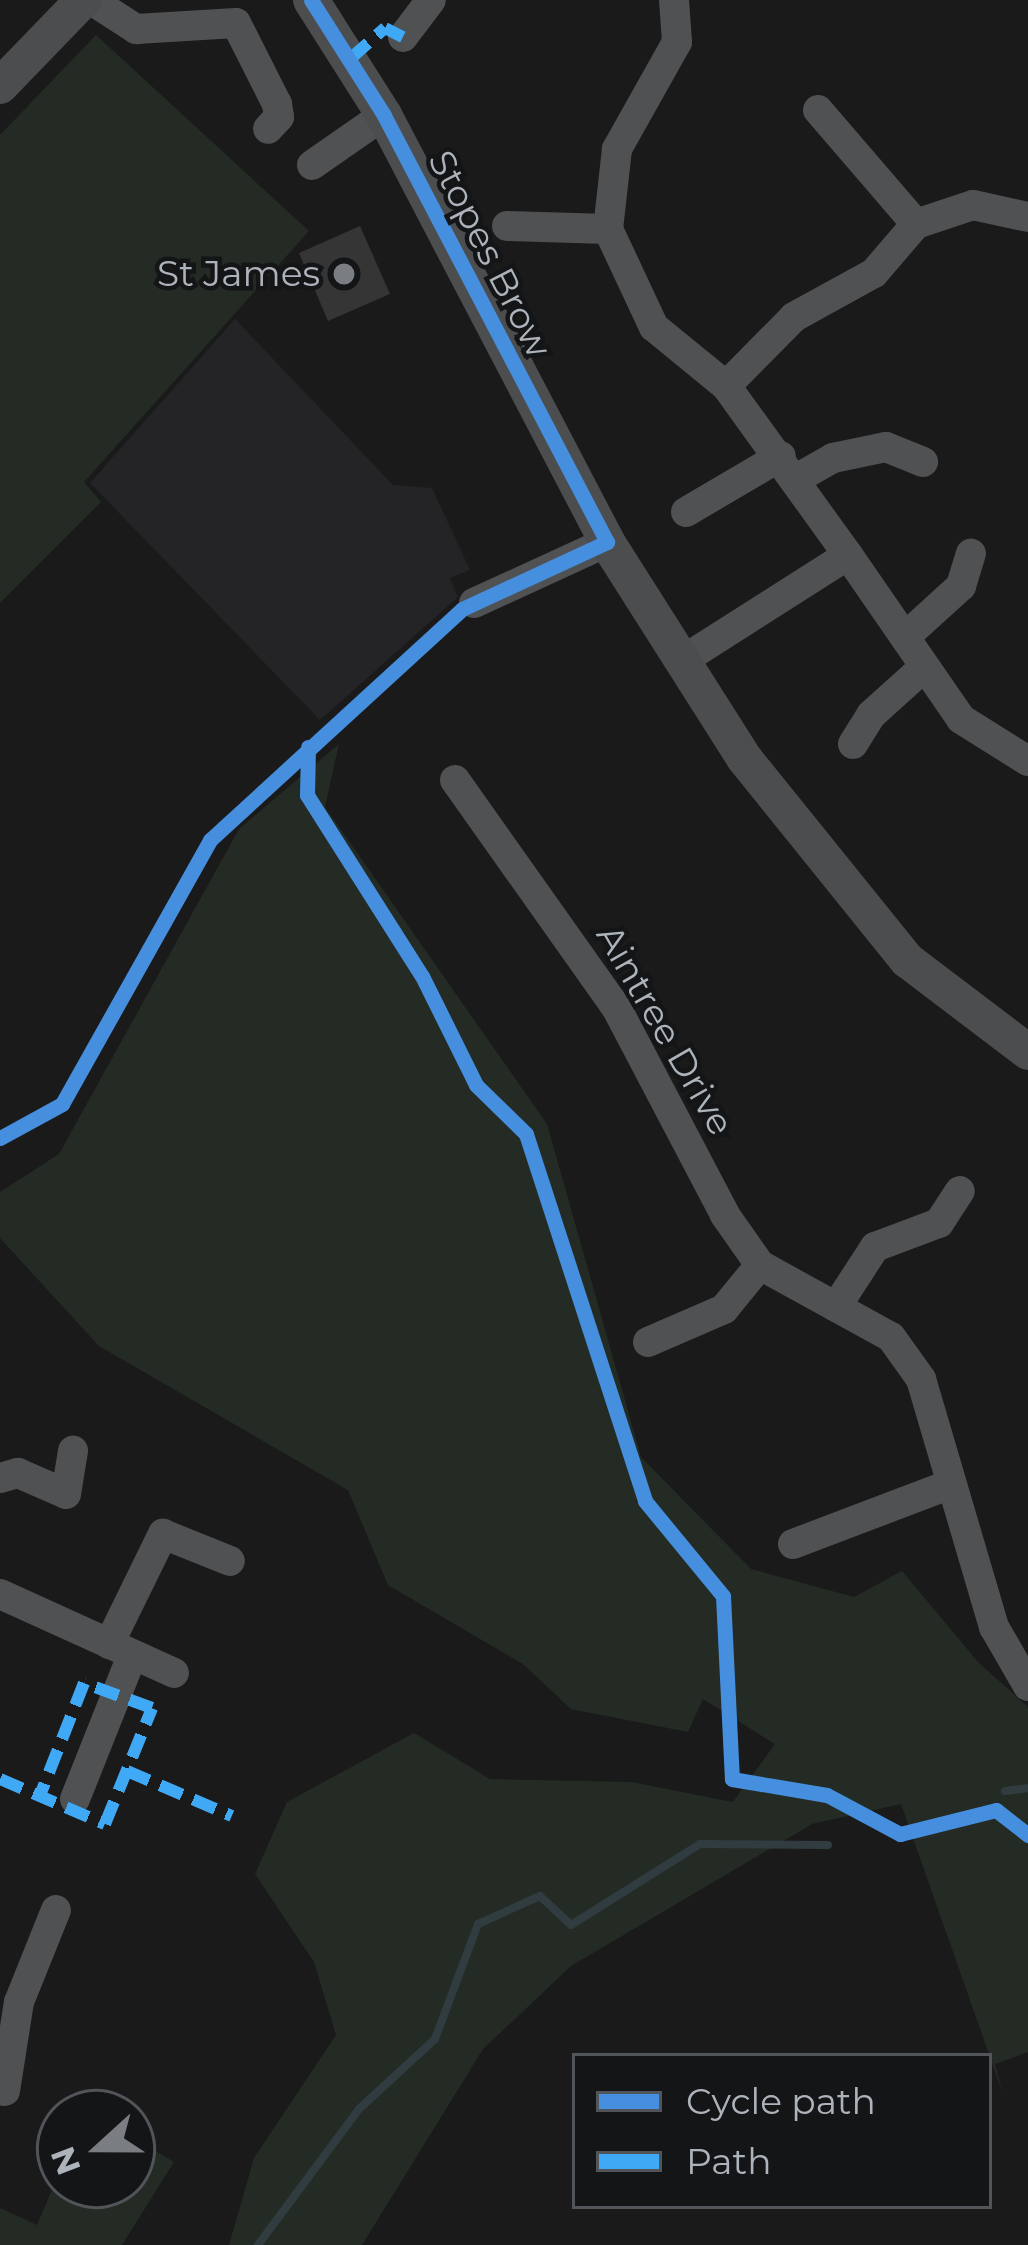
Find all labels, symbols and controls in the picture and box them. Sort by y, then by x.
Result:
street label: Stopes Brow [419,143,561,365]
place label: St James [157,252,320,296]
marker: St James [331,261,357,287]
street label: Aintree Drive [587,917,743,1143]
legend [572,2053,992,2209]
text: Cycle path [686,2079,876,2123]
north arrow [36,2089,156,2209]
text: Path [686,2139,772,2183]
text: N [42,2141,89,2180]

